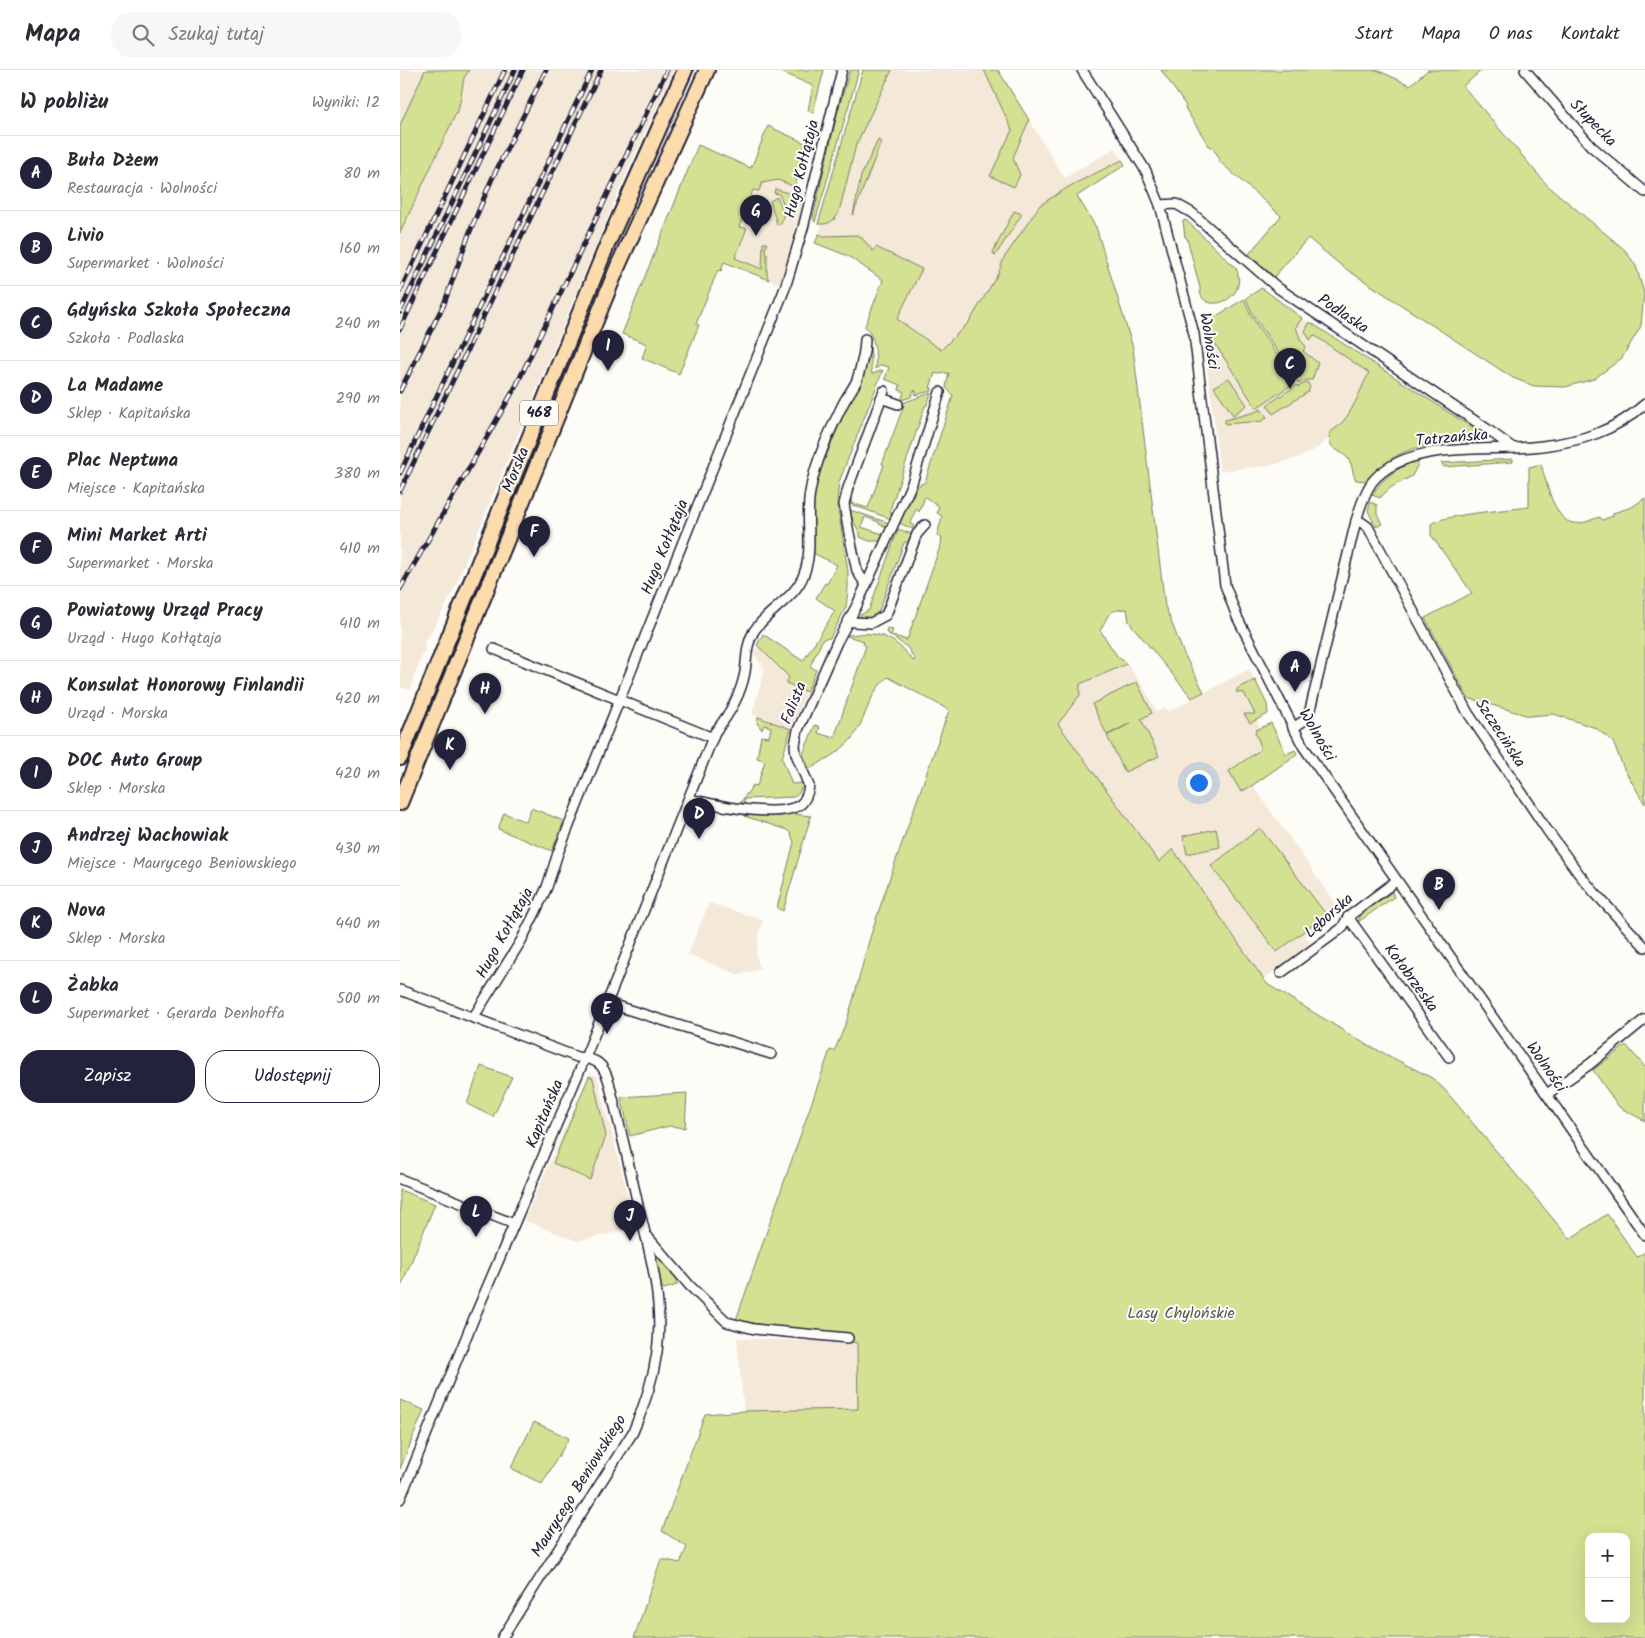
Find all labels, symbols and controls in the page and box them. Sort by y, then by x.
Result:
search box [111,12,461,57]
text: Mapa [25,15,81,54]
text: Szukaj tutaj [169,20,264,50]
text: Start [1355,20,1393,49]
text: Mapa [1421,20,1461,49]
text: O nas [1489,20,1533,49]
text: Kontakt [1561,20,1620,49]
icon: search [129,21,157,49]
text: W pobliżu [20,86,108,119]
text: Wyniki: 12 [312,90,380,115]
street label: Słupecka [1564,93,1622,153]
street label: Hugo Kołłątaja [778,117,826,221]
text: Buła Dżem [67,146,159,176]
text: A [31,161,41,186]
text: 80 m [343,161,380,186]
text: Restauracja · Wolności [67,176,217,201]
pin: G [740,195,772,236]
text: Livio [67,221,104,251]
text: B [31,236,41,261]
text: 160 m [339,236,380,261]
text: Supermarket · Wolności [67,251,224,276]
street label: Podlaska [1312,288,1374,340]
text: Gdyńska Szkoła Społeczna [67,296,291,326]
text: C [31,311,41,336]
text: 240 m [335,311,380,336]
street label: Wolności [1192,311,1226,372]
text: Szkoła · Podlaska [67,326,184,351]
pin: I [592,330,624,371]
pin: C [1274,348,1306,389]
text: La Madame [67,371,163,401]
text: D [31,386,41,411]
text: 290 m [336,386,380,411]
road number: 468 [520,400,558,426]
text: Sklep · Kapitańska [67,401,191,426]
street label: Tatrzańska [1415,422,1489,454]
street label: Morska [496,444,536,496]
text: Plac Neptuna [67,446,178,476]
text: E [32,461,40,486]
text: 380 m [334,461,380,486]
text: Miejsce · Kapitańska [67,476,205,501]
street label: Hugo Kołłątaja [635,496,695,598]
pin: F [518,516,550,557]
text: Mini Market Arti [67,521,207,551]
text: F [32,536,40,561]
text: 410 m [339,536,380,561]
text: Supermarket · Morska [67,551,213,576]
text: Powiatowy Urząd Pracy [67,596,263,626]
text: G [31,611,41,636]
text: 410 m [339,611,380,636]
text: Urząd · Hugo Kołłątaja [67,626,222,651]
pin: A [1279,651,1311,692]
text: Konsulat Honorowy Finlandii [67,671,304,701]
pin: H [469,673,501,714]
street label: Falista [774,678,814,728]
text: H [31,686,41,711]
text: 420 m [335,686,380,711]
street label: Szczecińska [1468,693,1532,773]
text: Urząd · Morska [67,701,168,726]
street label: Wolności [1292,704,1343,767]
pin: K [434,729,466,770]
text: DOC Auto Group [67,746,203,776]
text: I [34,761,38,786]
text: 420 m [335,761,380,786]
your location [1186,770,1212,796]
text: Sklep · Morska [67,776,165,801]
pin: D [683,798,715,839]
text: Andrzej Wachowiak [67,821,228,851]
text: J [32,836,40,861]
text: 430 m [335,836,380,861]
text: Miejsce · Maurycego Beniowskiego [67,851,297,876]
pin: B [1423,869,1455,910]
street label: Hugo Kołłątaja [470,883,540,983]
street label: Lęborska [1299,887,1359,945]
text: Nova [67,896,105,926]
text: K [31,911,41,936]
text: 440 m [335,911,380,936]
text: Sklep · Morska [67,926,165,951]
street label: Kołobrzeska [1378,938,1444,1018]
text: Żabka [67,971,119,1001]
text: L [32,986,40,1011]
text: 500 m [336,986,380,1011]
pin: E [591,993,623,1034]
text: Supermarket · Gerarda Denhoffa [67,1001,285,1026]
street label: Wolności [1519,1036,1573,1099]
button: Zapisz [20,1050,195,1103]
button: Udostępnij [205,1050,380,1103]
street label: Kapitańska [519,1076,571,1152]
pin: L [460,1196,492,1237]
pin: J [614,1200,646,1241]
park label: Lasy Chylońskie [1127,1301,1235,1326]
street label: Maurycego Beniowskiego [525,1410,633,1562]
map controls [1585,1533,1630,1623]
button: + [1585,1533,1630,1578]
button: − [1585,1578,1630,1623]

